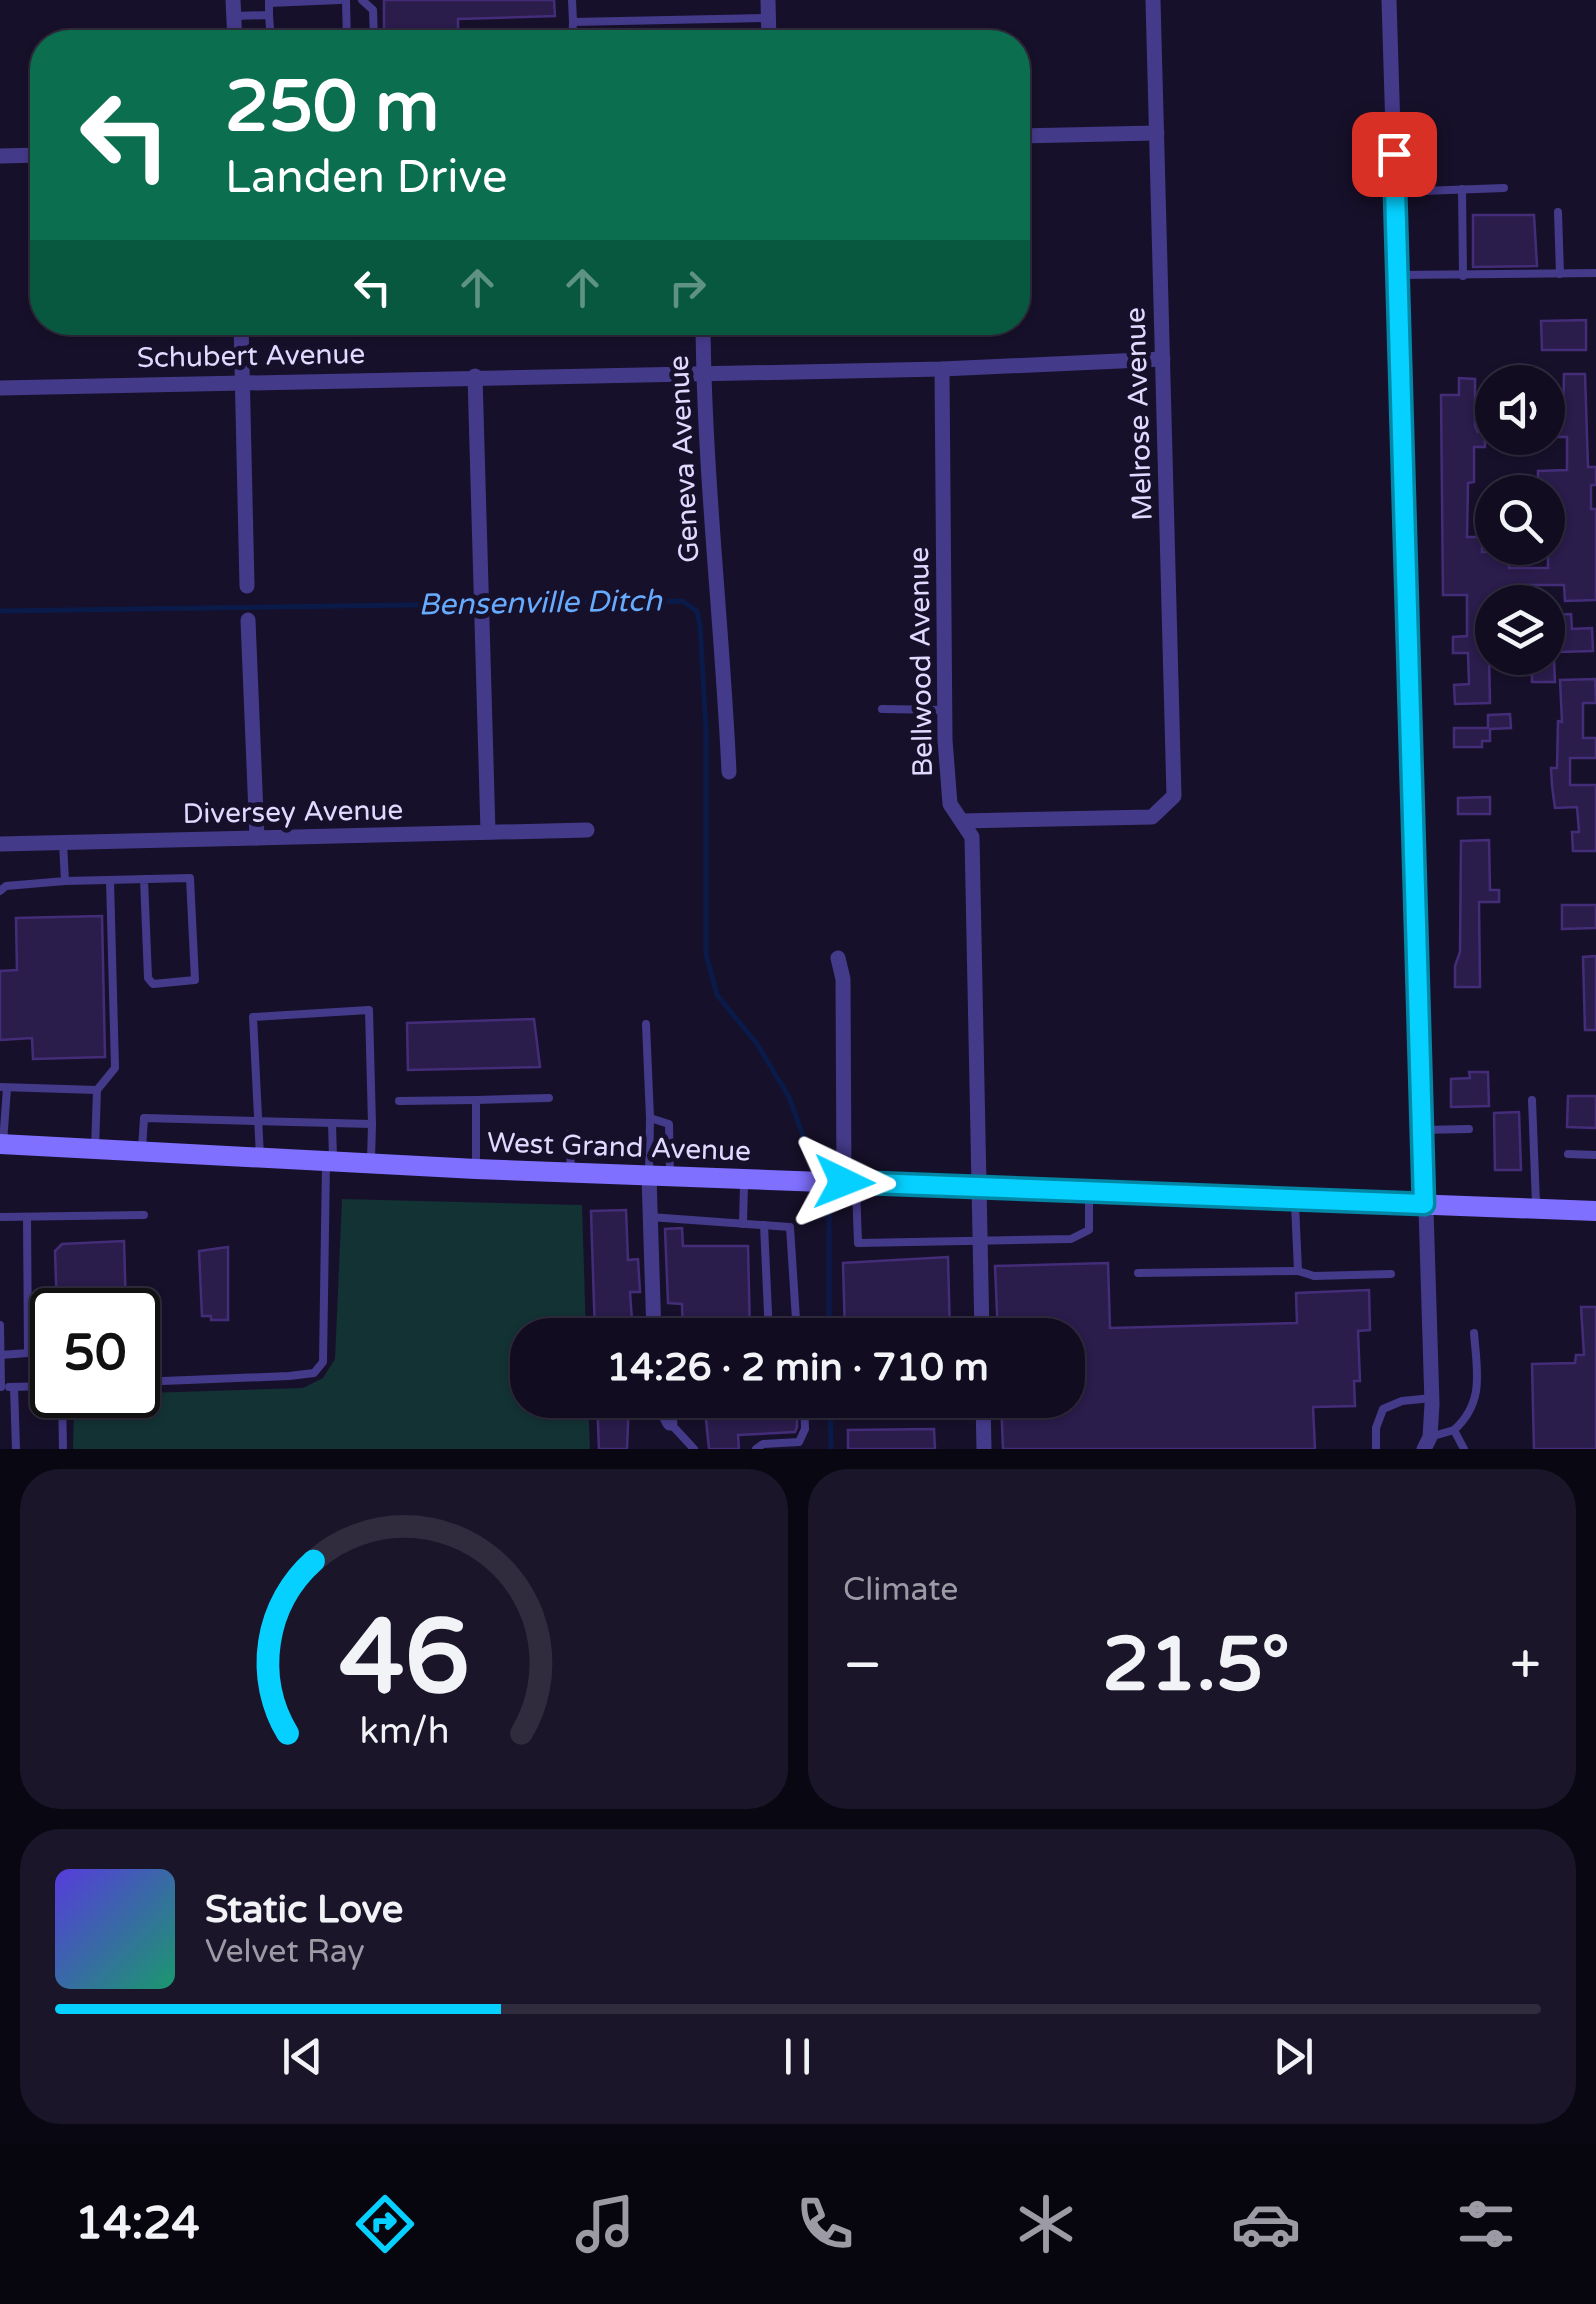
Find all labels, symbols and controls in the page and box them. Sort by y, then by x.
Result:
text: 250 m [225,66,439,150]
icon: left [60,70,190,200]
pin [1352,112,1437,197]
icon: arrive [1367,127,1422,182]
text: Landen Drive [225,151,507,205]
icon: left [345,260,400,315]
icon: ahead [450,260,505,315]
icon: ahead [555,260,610,315]
icon: right [660,260,715,315]
street label: Melrose Avenue [1118,307,1160,521]
street label: Schubert Avenue [136,337,366,375]
street label: Geneva Avenue [662,354,706,564]
map controls [1475,365,1565,675]
button: sound [1475,365,1565,455]
button: search [1475,475,1565,565]
street label: Bellwood Avenue [902,547,940,777]
water label: Bensenville Ditch [418,582,663,624]
button: layers [1475,585,1565,675]
street label: Diversey Avenue [182,793,404,831]
street label: West Grand Avenue [486,1125,752,1169]
position arrow [792,1130,896,1234]
speed limit sign: 50 [30,1288,160,1418]
text: 14:26 · 2 min · 710 m [606,1345,989,1391]
text: Climate [843,1571,958,1609]
text: 46 [339,1596,469,1721]
text: 21.5° [1102,1620,1290,1710]
text: − [843,1633,882,1699]
text: + [1510,1633,1541,1699]
text: km/h [359,1710,449,1753]
text: Static Love [205,1887,403,1933]
text: Velvet Ray [205,1933,365,1971]
icon: previous [275,2029,330,2084]
icon: pause [770,2029,825,2084]
icon: next [1266,2029,1321,2084]
icon: directions [350,2189,420,2259]
icon: music [570,2189,640,2259]
icon: phone [790,2189,860,2259]
icon: climate [1011,2189,1081,2259]
icon: car [1231,2189,1301,2259]
icon: filters [1451,2189,1521,2259]
text: 14:24 [75,2197,200,2251]

